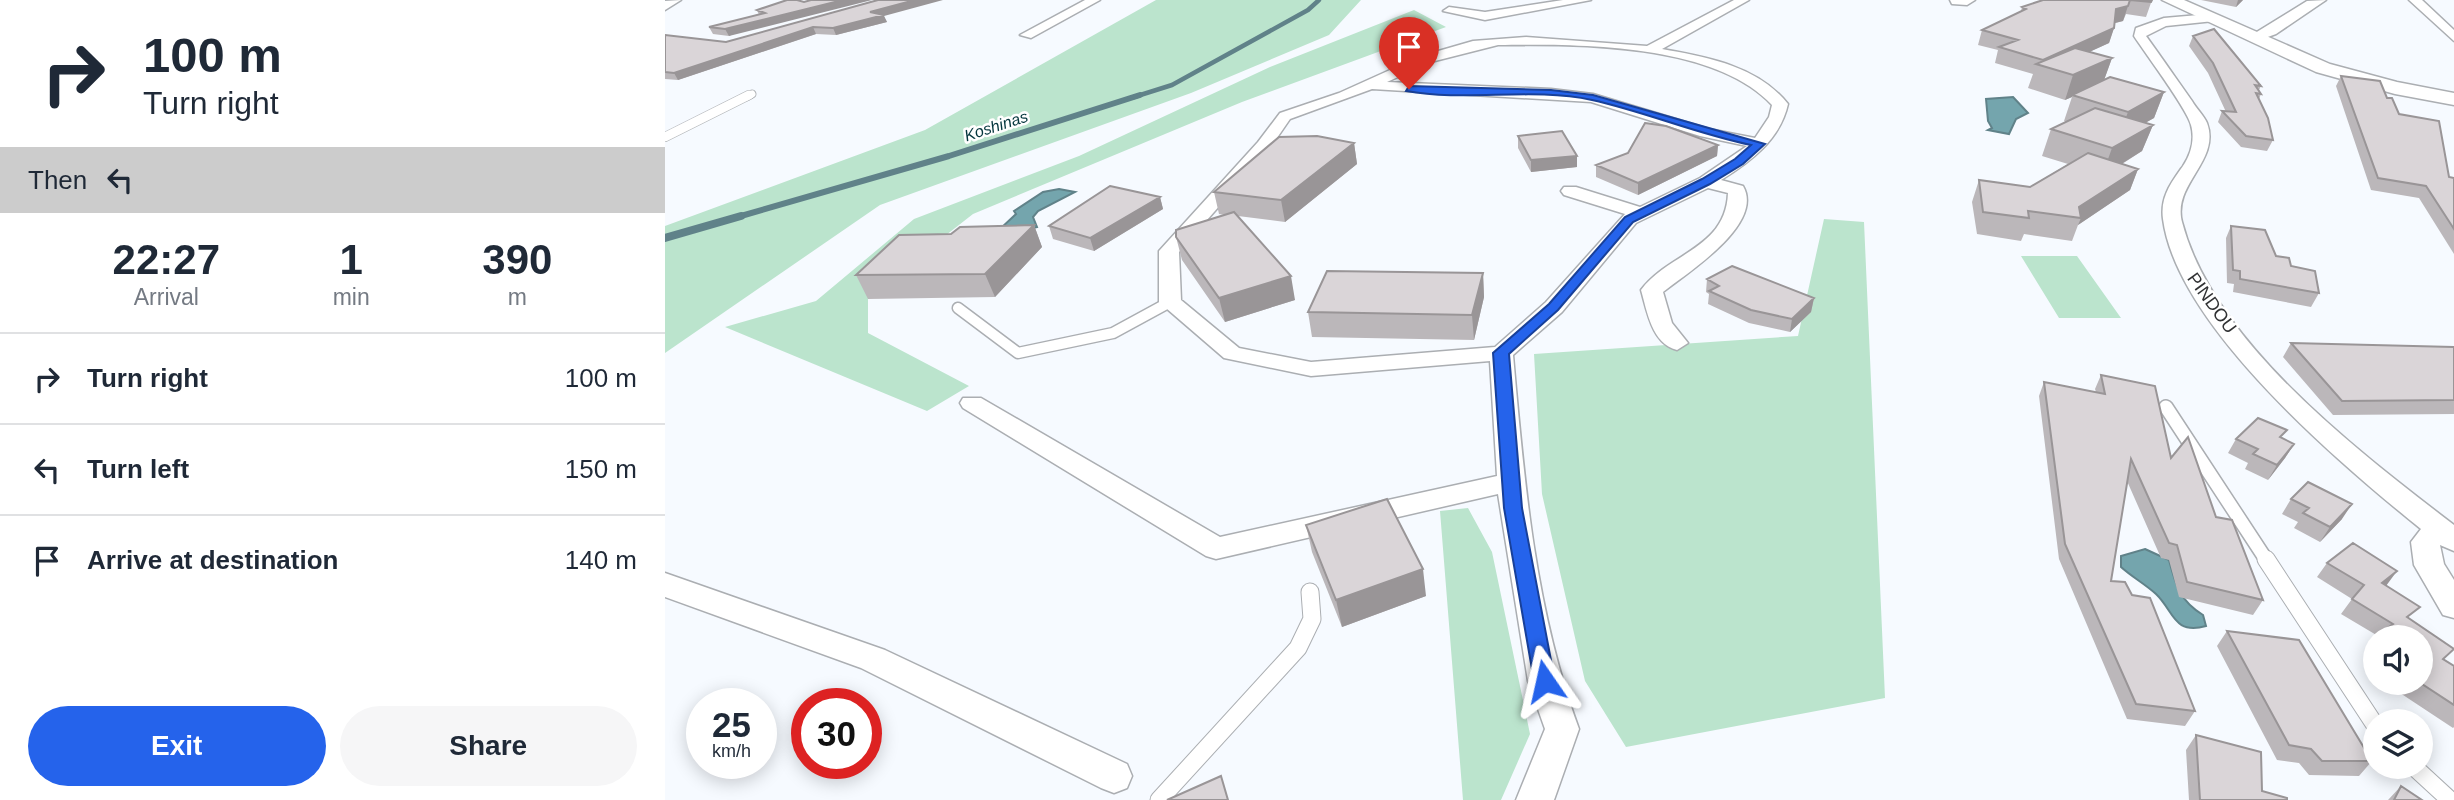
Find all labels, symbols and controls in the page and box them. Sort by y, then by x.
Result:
pin [1379,17,1439,89]
icon: right [28,28,119,119]
text: 100 m [143,28,282,82]
icon: arrive [1390,28,1428,66]
text: Turn right [143,85,279,121]
water label: Koshinas [962,108,1030,144]
icon: left [101,161,139,199]
text: Then [28,165,87,195]
text: 22:27 [113,236,220,283]
text: 1 [339,236,363,283]
text: 390 [482,236,552,283]
street label: PINDOU [2183,269,2241,337]
text: Arrival [134,284,199,310]
text: min [333,284,370,310]
text: m [508,284,527,310]
icon: right [28,360,66,398]
text: Turn right [87,363,208,393]
text: 100 m [565,363,637,393]
icon: left [28,451,66,489]
text: Turn left [87,454,189,484]
text: 150 m [565,454,637,484]
icon: arrive [28,542,66,580]
text: Arrive at destination [87,545,338,575]
text: 140 m [565,545,637,575]
map controls [2363,625,2433,779]
button: sound [2363,625,2433,695]
position arrow [1508,644,1582,718]
speed limit sign: 30 [791,688,882,779]
text: 25 [712,705,751,744]
button: Exit [28,706,326,786]
button: Share [340,706,637,786]
button: layers [2363,709,2433,779]
text: km/h [712,741,751,761]

